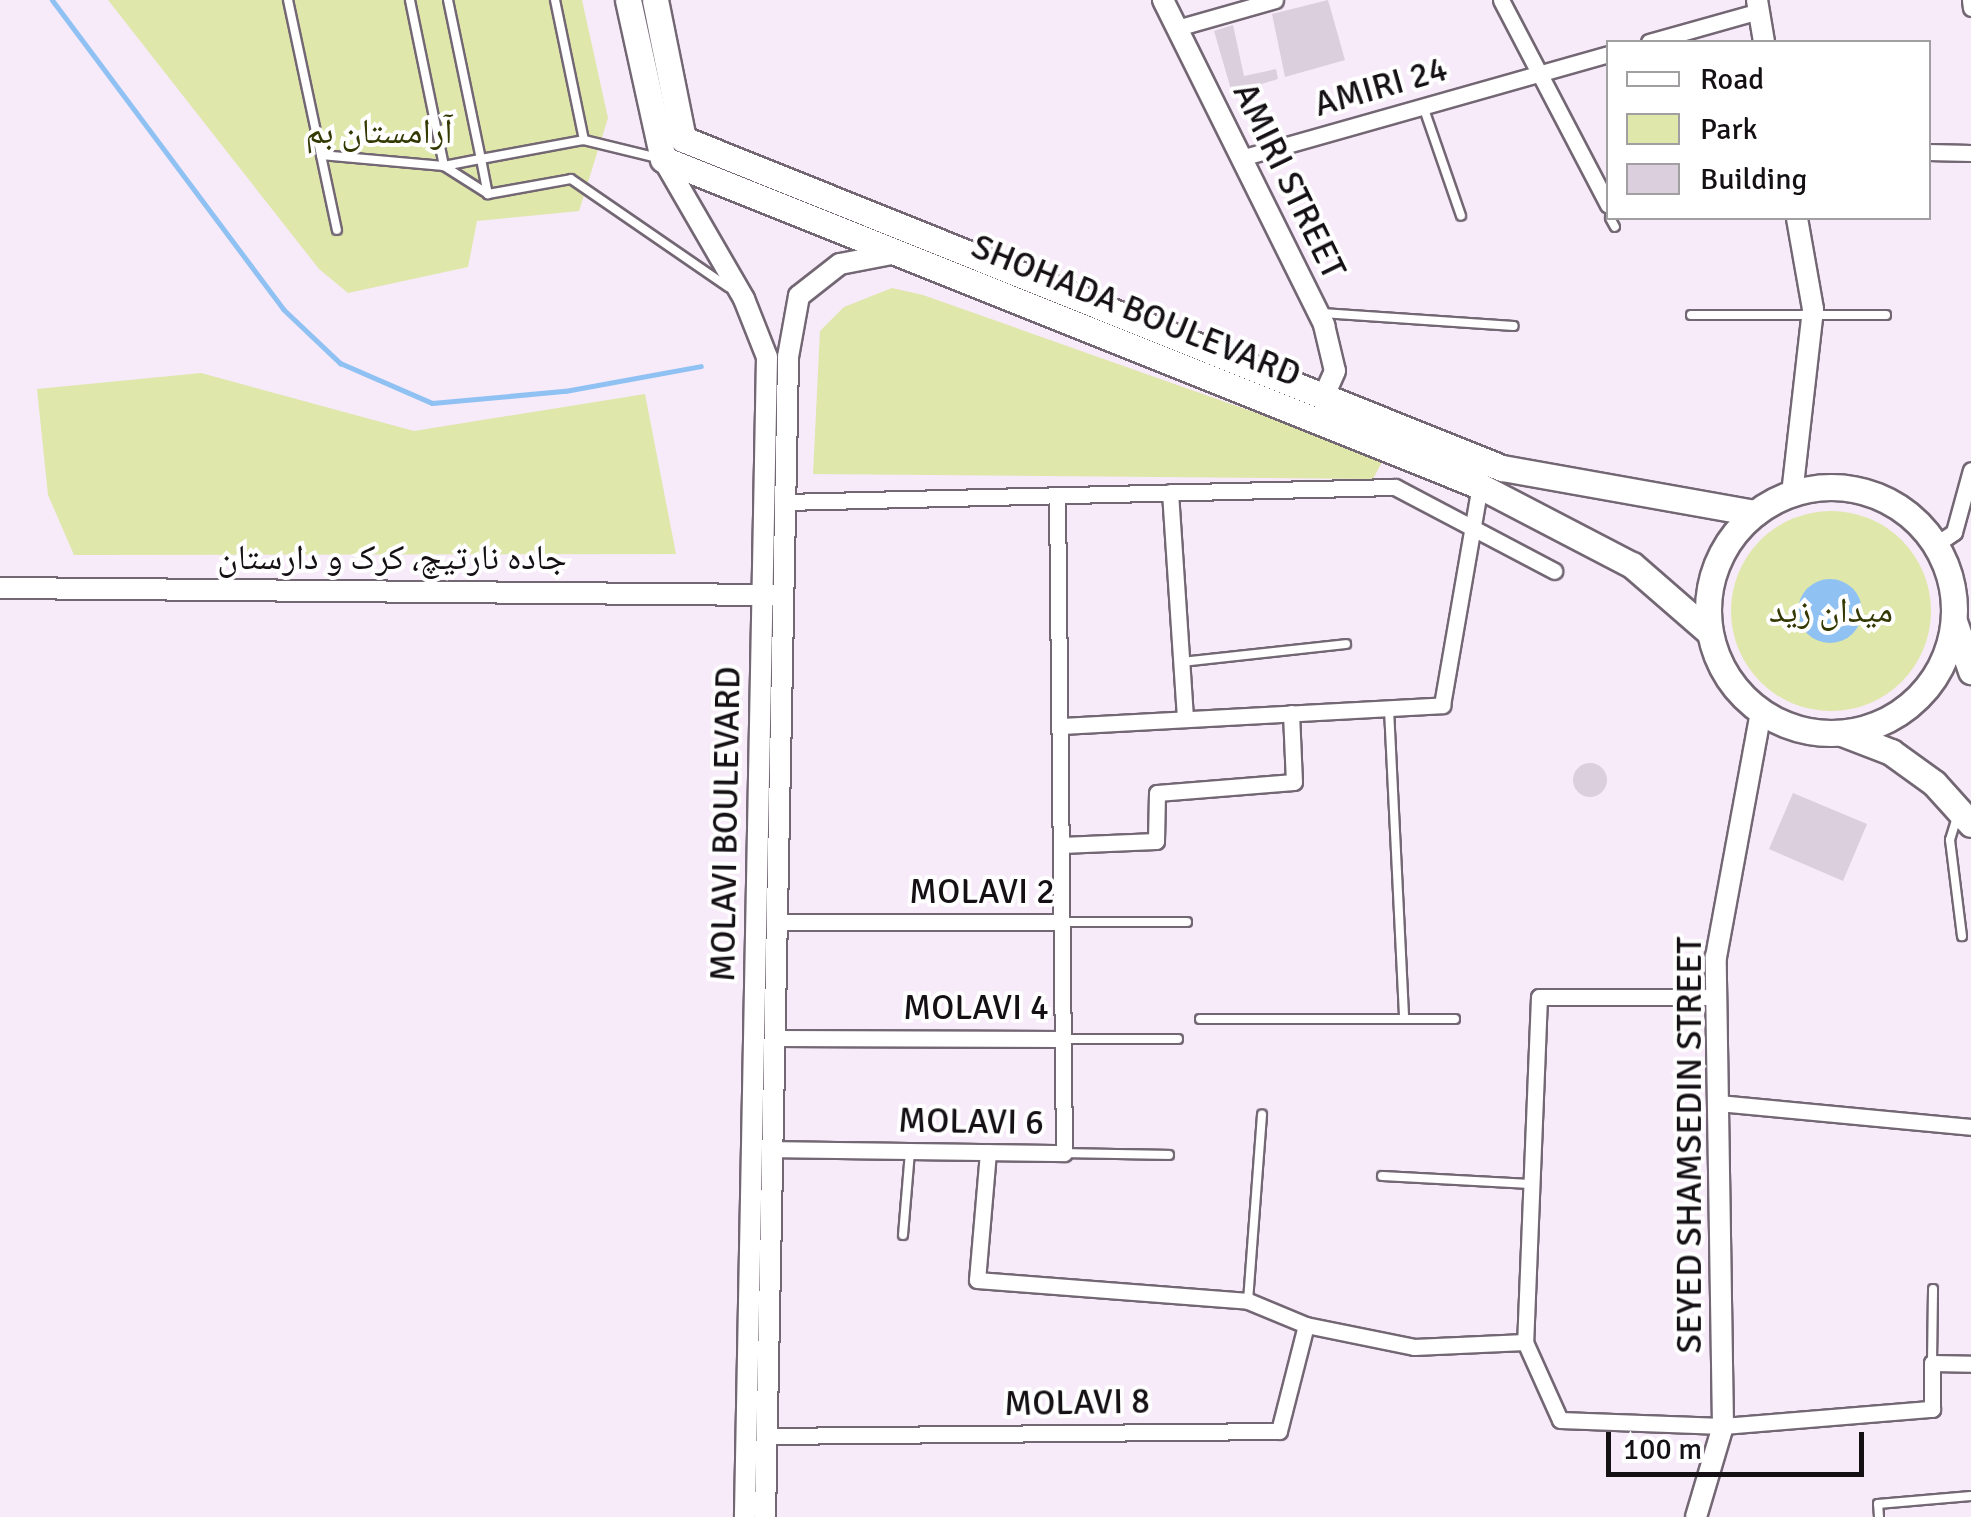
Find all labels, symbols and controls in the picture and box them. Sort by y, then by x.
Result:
legend [1606,40,1931,220]
street label: AMIRI 24 [1309,48,1453,126]
text: Road [1700,61,1764,98]
street label: AMIRI STREET [1224,76,1354,286]
park label: آرامستان بم [305,111,453,153]
text: Park [1700,111,1758,148]
text: Building [1700,161,1807,198]
street label: SHOHADA BOULEVARD [965,226,1307,396]
street label: جاده نارتیچ، کرک و دارستان [217,537,567,579]
park label: میدان زید [1769,590,1893,632]
street label: MOLAVI BOULEVARD [702,666,750,982]
street label: MOLAVI 2 [909,871,1055,913]
street label: SEYED SHAMSEDIN STREET [1669,936,1711,1354]
street label: MOLAVI 4 [903,987,1049,1029]
street label: MOLAVI 6 [898,1100,1044,1144]
street label: MOLAVI 8 [1004,1381,1150,1425]
scale bar [1611,1412,1868,1474]
text: 100 m [1623,1431,1702,1468]

